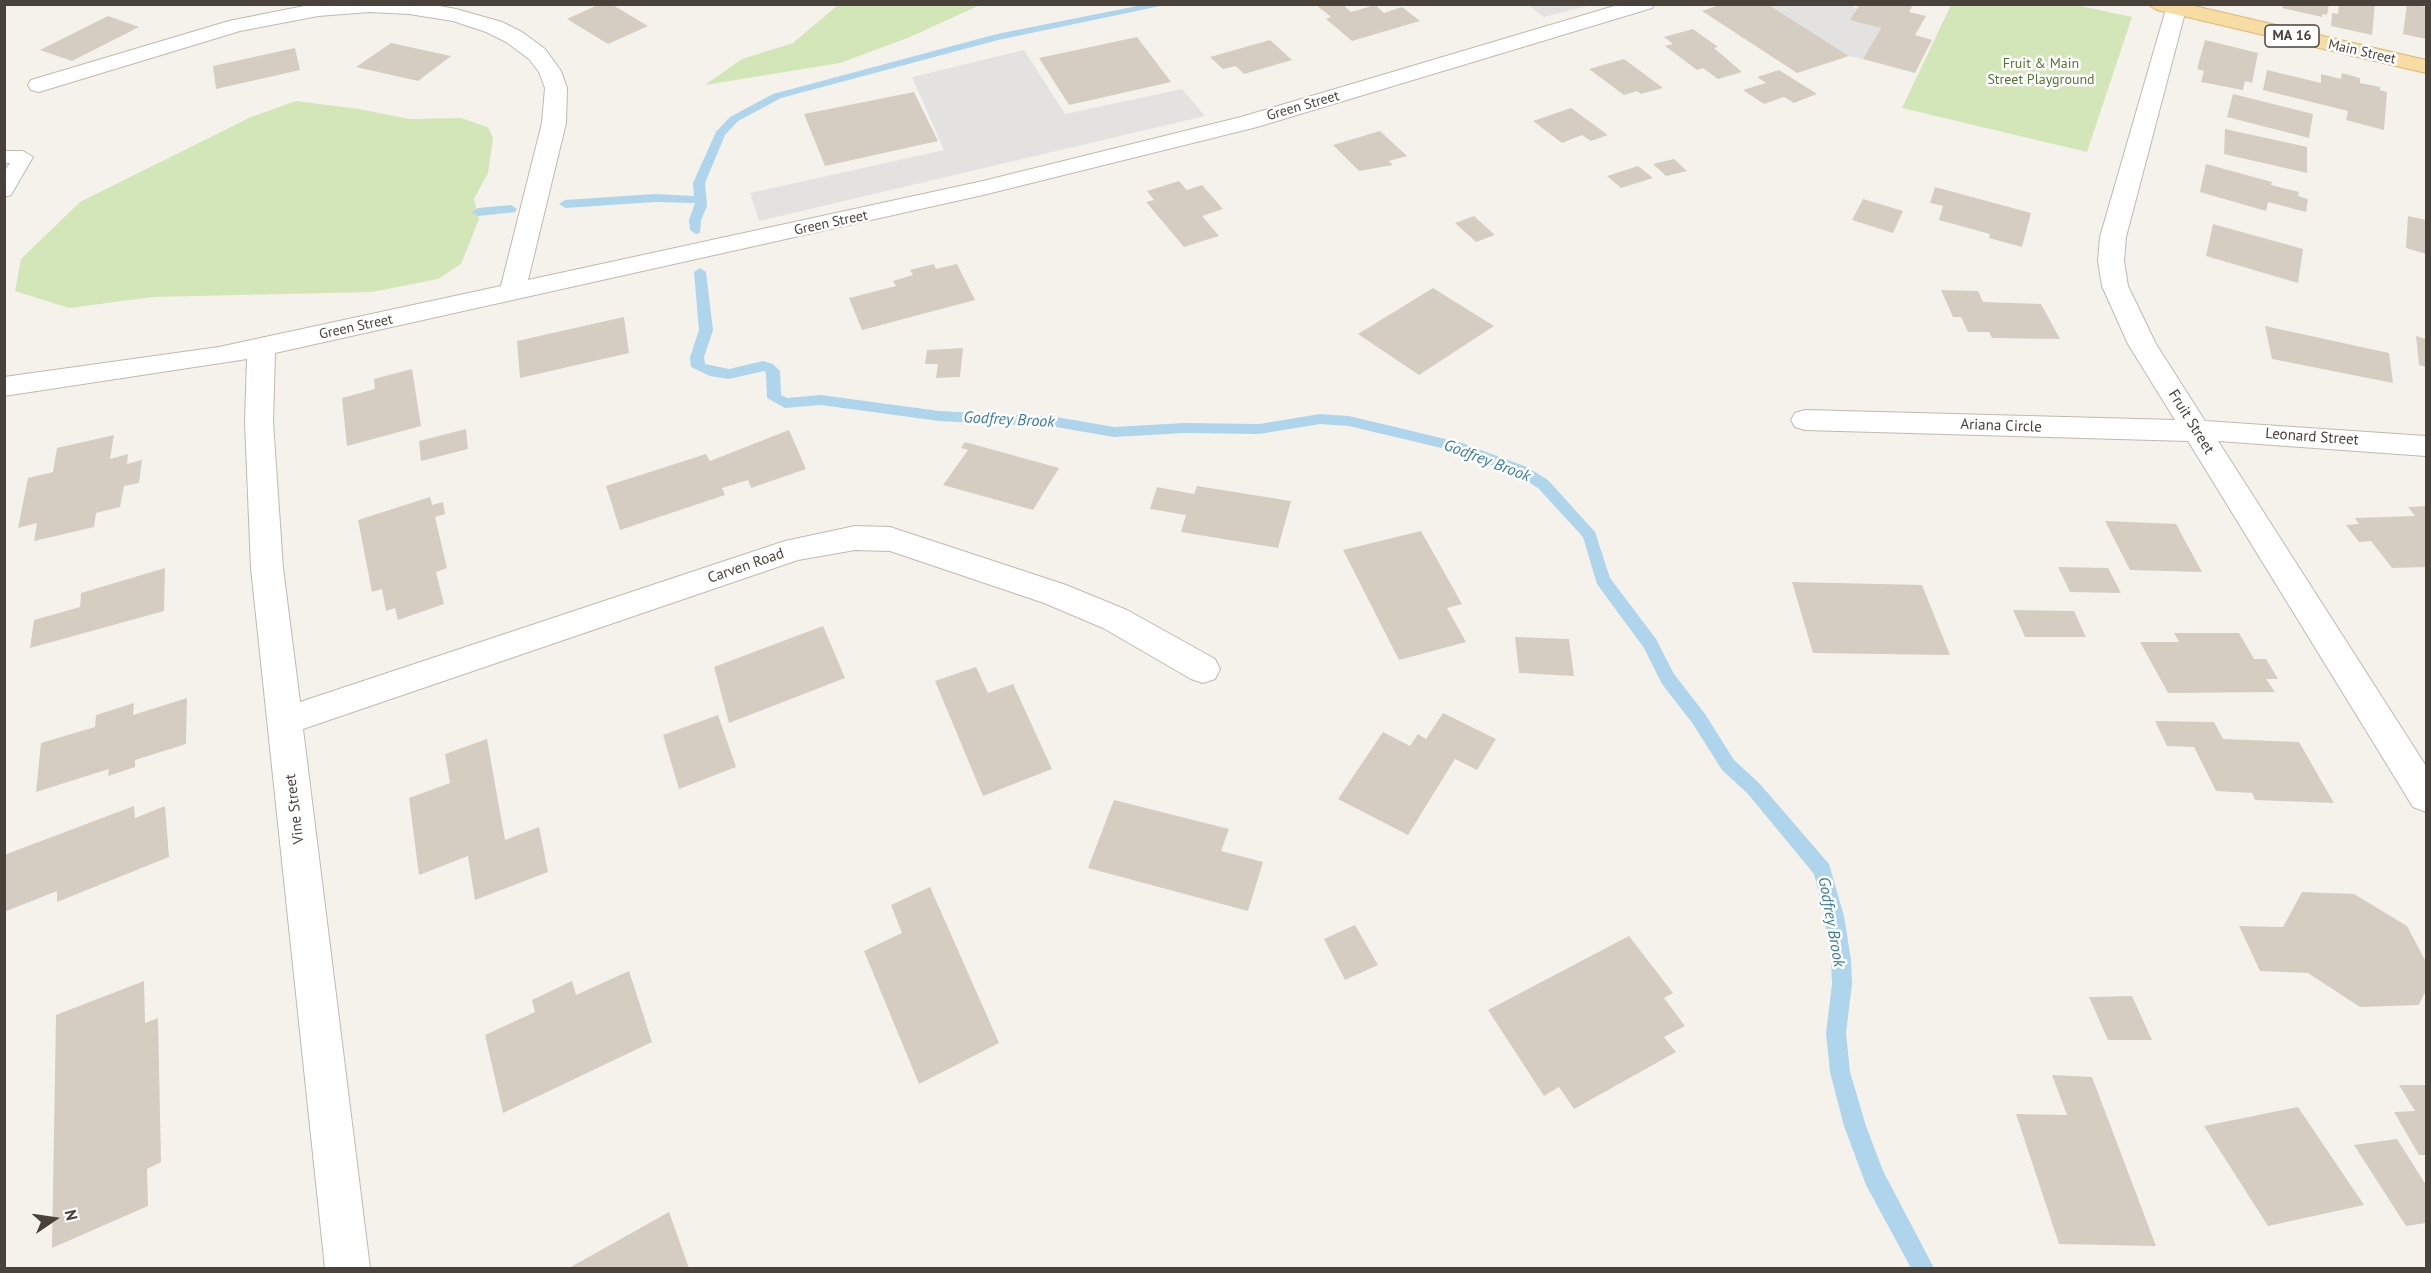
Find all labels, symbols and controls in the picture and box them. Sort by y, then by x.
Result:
road number: MA 16 [2265,25,2319,47]
street label: Main Street [2327,36,2397,68]
park label: Fruit & Main Street Playground [1987,56,2095,88]
street label: Green Street [1265,88,1341,124]
street label: Green Street [793,207,869,239]
street label: Green Street [318,311,394,343]
street label: Fruit Street [2164,387,2218,457]
water label: Godfrey Brook [963,408,1055,432]
street label: Ariana Circle [1960,416,2042,436]
street label: Leonard Street [2265,425,2359,449]
water label: Godfrey Brook [1441,436,1533,486]
street label: Carven Road [705,545,787,587]
street label: Vine Street [282,773,308,845]
water label: Godfrey Brook [1814,875,1848,969]
north arrow [24,1189,84,1249]
text: N [61,1208,82,1222]

